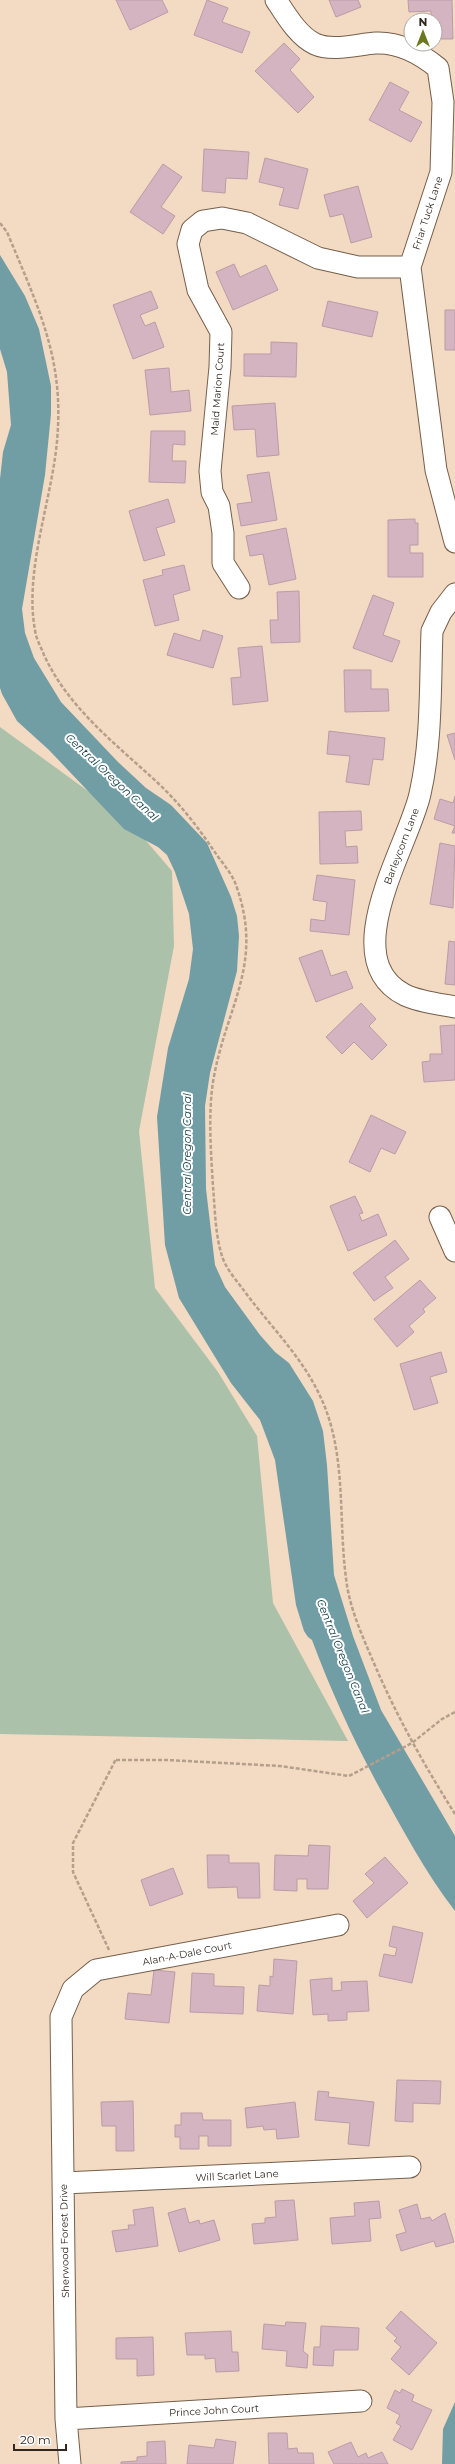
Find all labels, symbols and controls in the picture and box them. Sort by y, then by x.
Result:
north arrow [403,12,443,52]
text: N [419,15,427,29]
street label: Friar Tuck Lane [409,175,445,252]
street label: Maid Marion Court [208,342,227,436]
water label: Central Oregon Canal [63,730,161,824]
street label: Barleycorn Lane [381,806,422,886]
water label: Central Oregon Canal [180,1093,194,1215]
water label: Central Oregon Canal [314,1597,372,1715]
street label: Alan-A-Dale Court [141,1938,233,1969]
street label: Will Scarlet Lane [195,2167,279,2184]
street label: Sherwood Forest Drive [57,2184,72,2298]
street label: Prince John Court [169,2402,259,2419]
scale bar [14,2426,66,2452]
text: 20 m [20,2432,51,2447]

